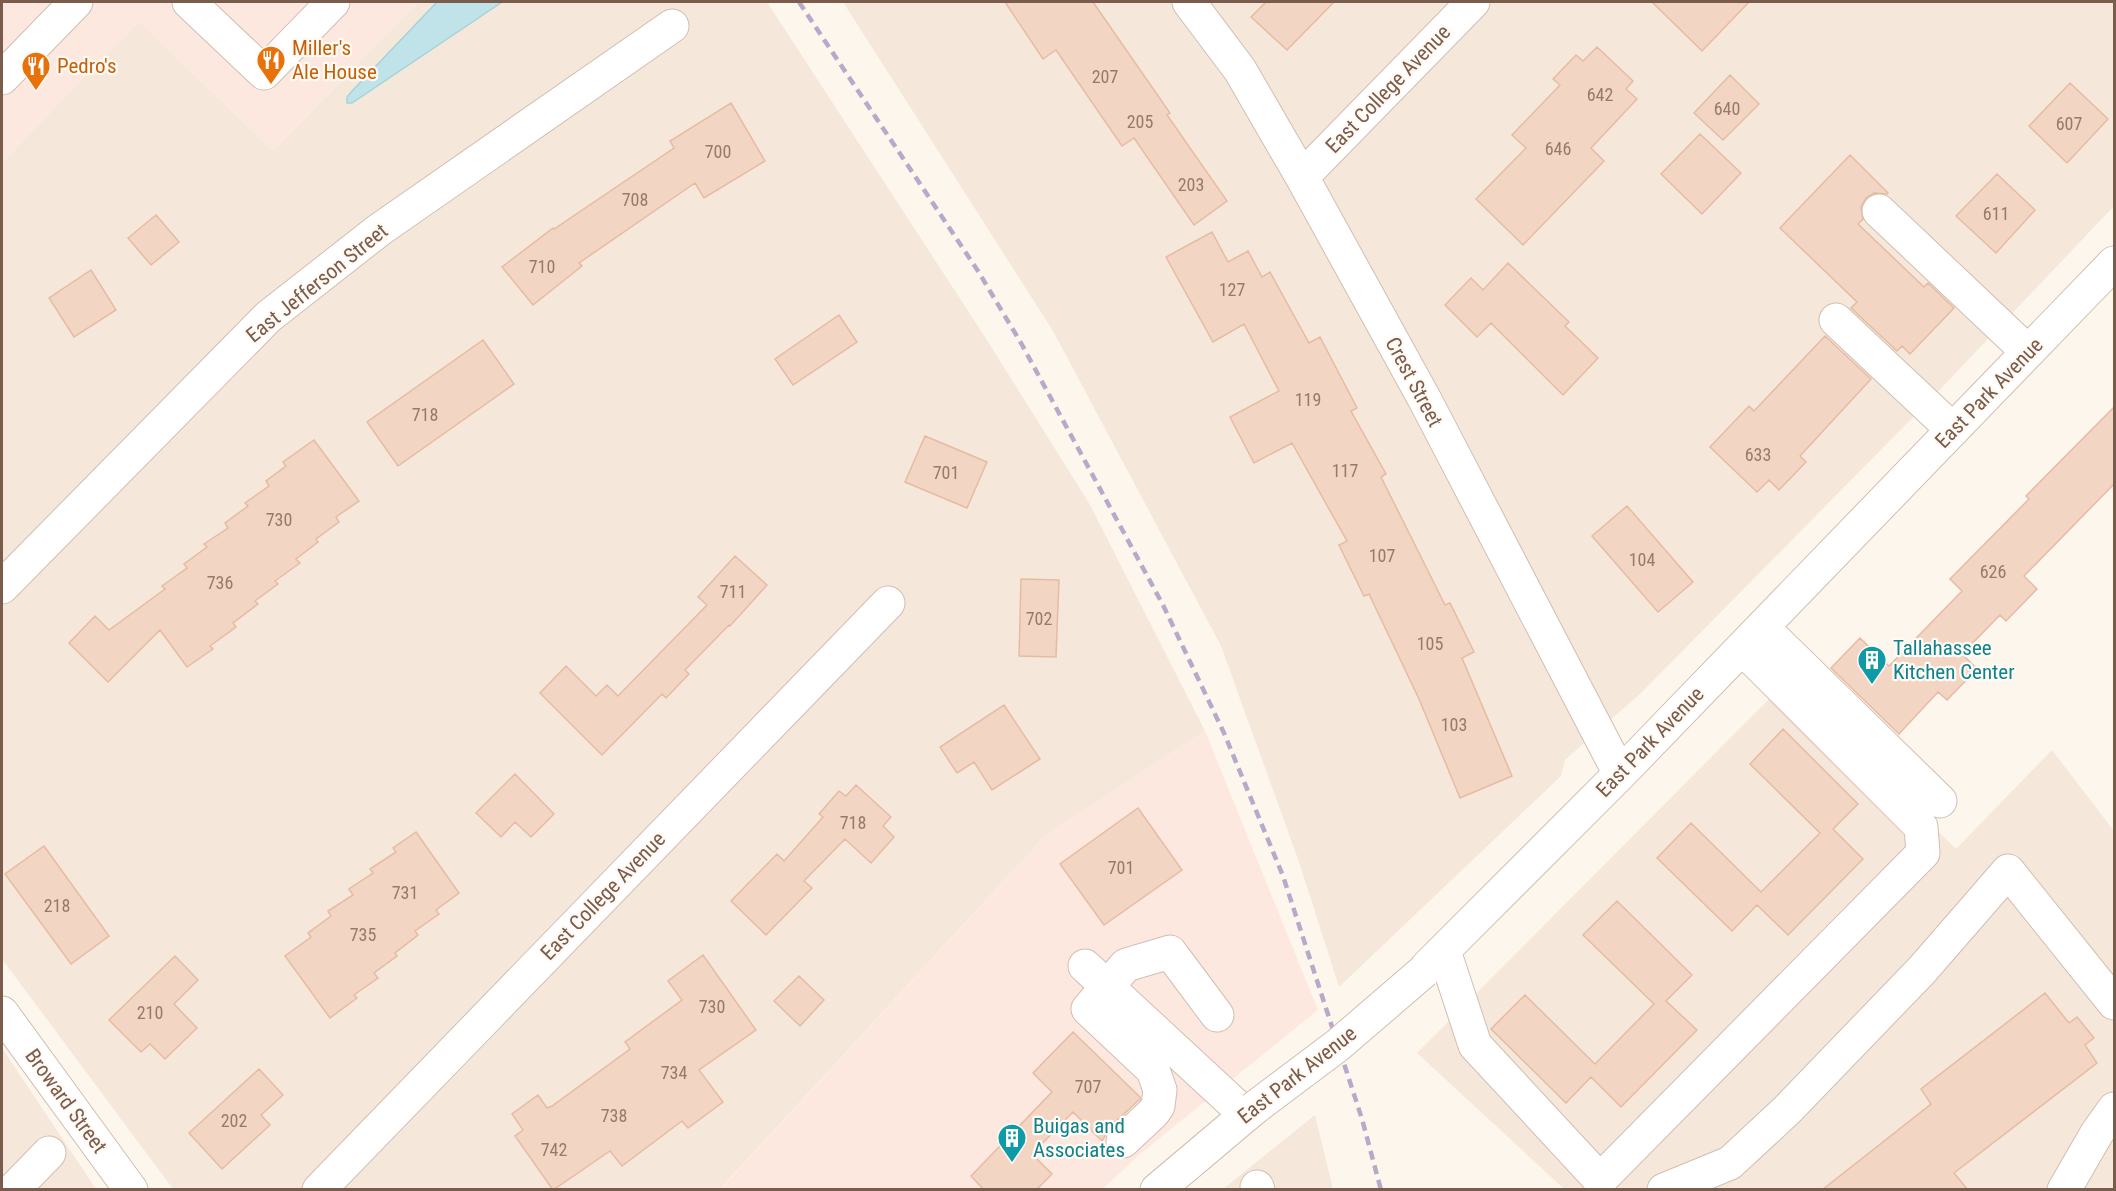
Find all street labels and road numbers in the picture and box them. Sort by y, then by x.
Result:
street label: East College Avenue [1321,20,1455,158]
street label: East Jefferson Street [242,219,392,347]
street label: Crest Street [1380,333,1448,431]
street label: East Park Avenue [1930,333,2048,453]
street label: East Park Avenue [1591,682,1709,802]
street label: East College Avenue [536,827,670,965]
street label: East Park Avenue [1233,1021,1361,1129]
street label: Broward Street [20,1044,112,1158]

